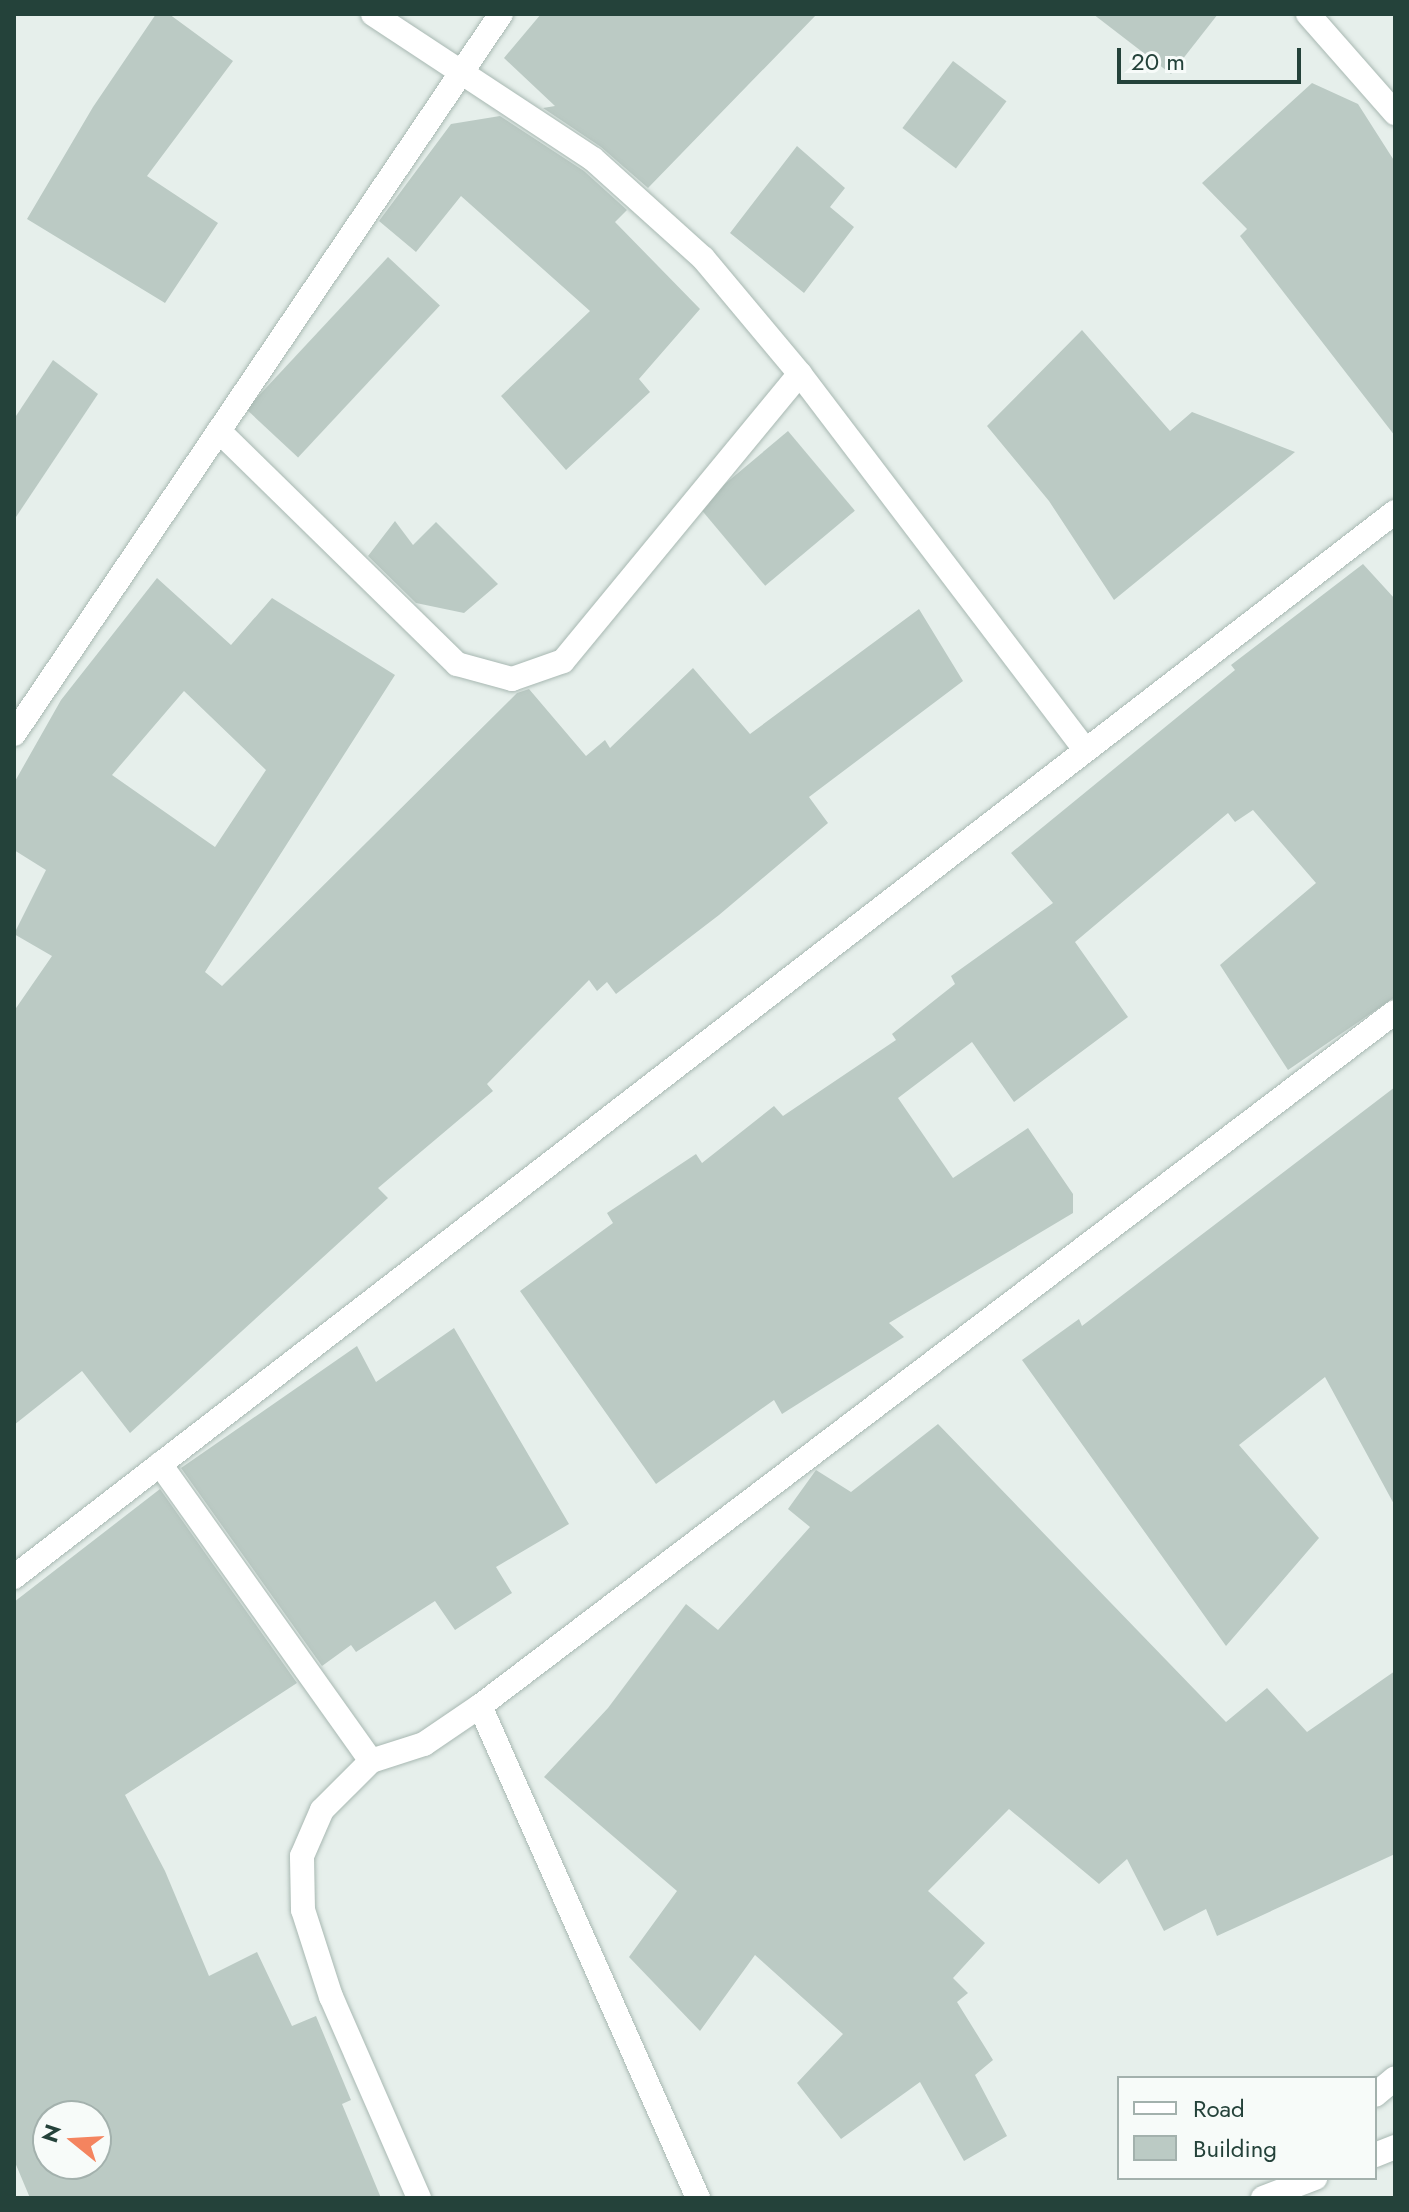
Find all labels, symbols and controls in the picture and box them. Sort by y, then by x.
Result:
scale bar [1121,32,1305,82]
text: 20 m [1131,44,1185,79]
legend [1117,2076,1377,2180]
text: Road [1193,2091,1245,2126]
north arrow [32,2100,112,2180]
text: N [33,2120,69,2146]
text: Building [1193,2131,1277,2166]

